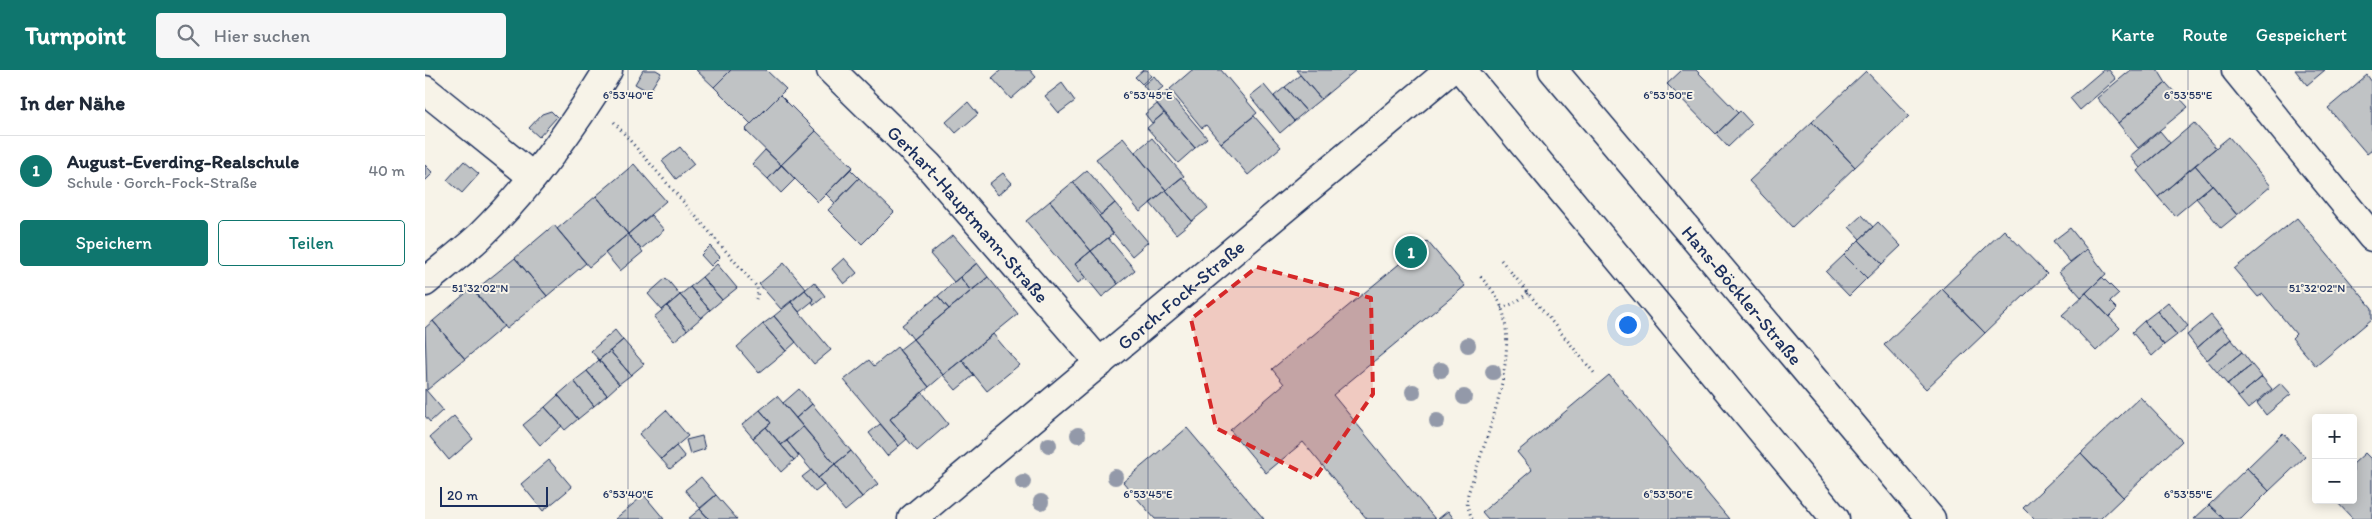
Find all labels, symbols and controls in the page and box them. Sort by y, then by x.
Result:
search box [156,13,506,58]
text: Turnpoint [25,21,126,50]
icon: search [174,21,202,49]
text: Hier suchen [214,24,310,47]
text: Karte [2111,24,2154,46]
text: Route [2182,24,2228,46]
text: Gespeichert [2256,24,2347,46]
text: 6°53'40"E [603,88,654,102]
text: 6°53'45"E [1123,88,1173,102]
text: 6°53'50"E [1643,88,1693,102]
text: 6°53'55"E [2164,88,2213,102]
text: In der Nähe [20,90,125,115]
street label: Gerhart-Hauptmann-Straße [882,121,1053,308]
text: August-Everding-Realschule [67,150,299,173]
text: 1 [32,161,40,180]
text: 40 m [368,161,405,180]
text: Schule · Gorch-Fock-Straße [67,173,257,192]
button: Speichern [20,220,208,266]
button: Teilen [218,220,405,266]
street label: Hans-Böckler-Straße [1677,221,1807,370]
pin: 1 [1395,233,1427,271]
street label: Gorch-Fock-Straße [1113,236,1249,355]
text: 51°32'02"N [452,281,508,295]
text: 51°32'02"N [2289,281,2345,295]
your location [1615,312,1641,338]
map controls [2312,414,2357,504]
button: + [2312,414,2357,459]
button: − [2312,459,2357,504]
scale bar [440,484,547,507]
text: 20 m [447,487,478,504]
text: 6°53'40"E [603,487,654,501]
text: 6°53'45"E [1123,487,1173,501]
text: 6°53'50"E [1643,487,1693,501]
text: 6°53'55"E [2164,487,2213,501]

